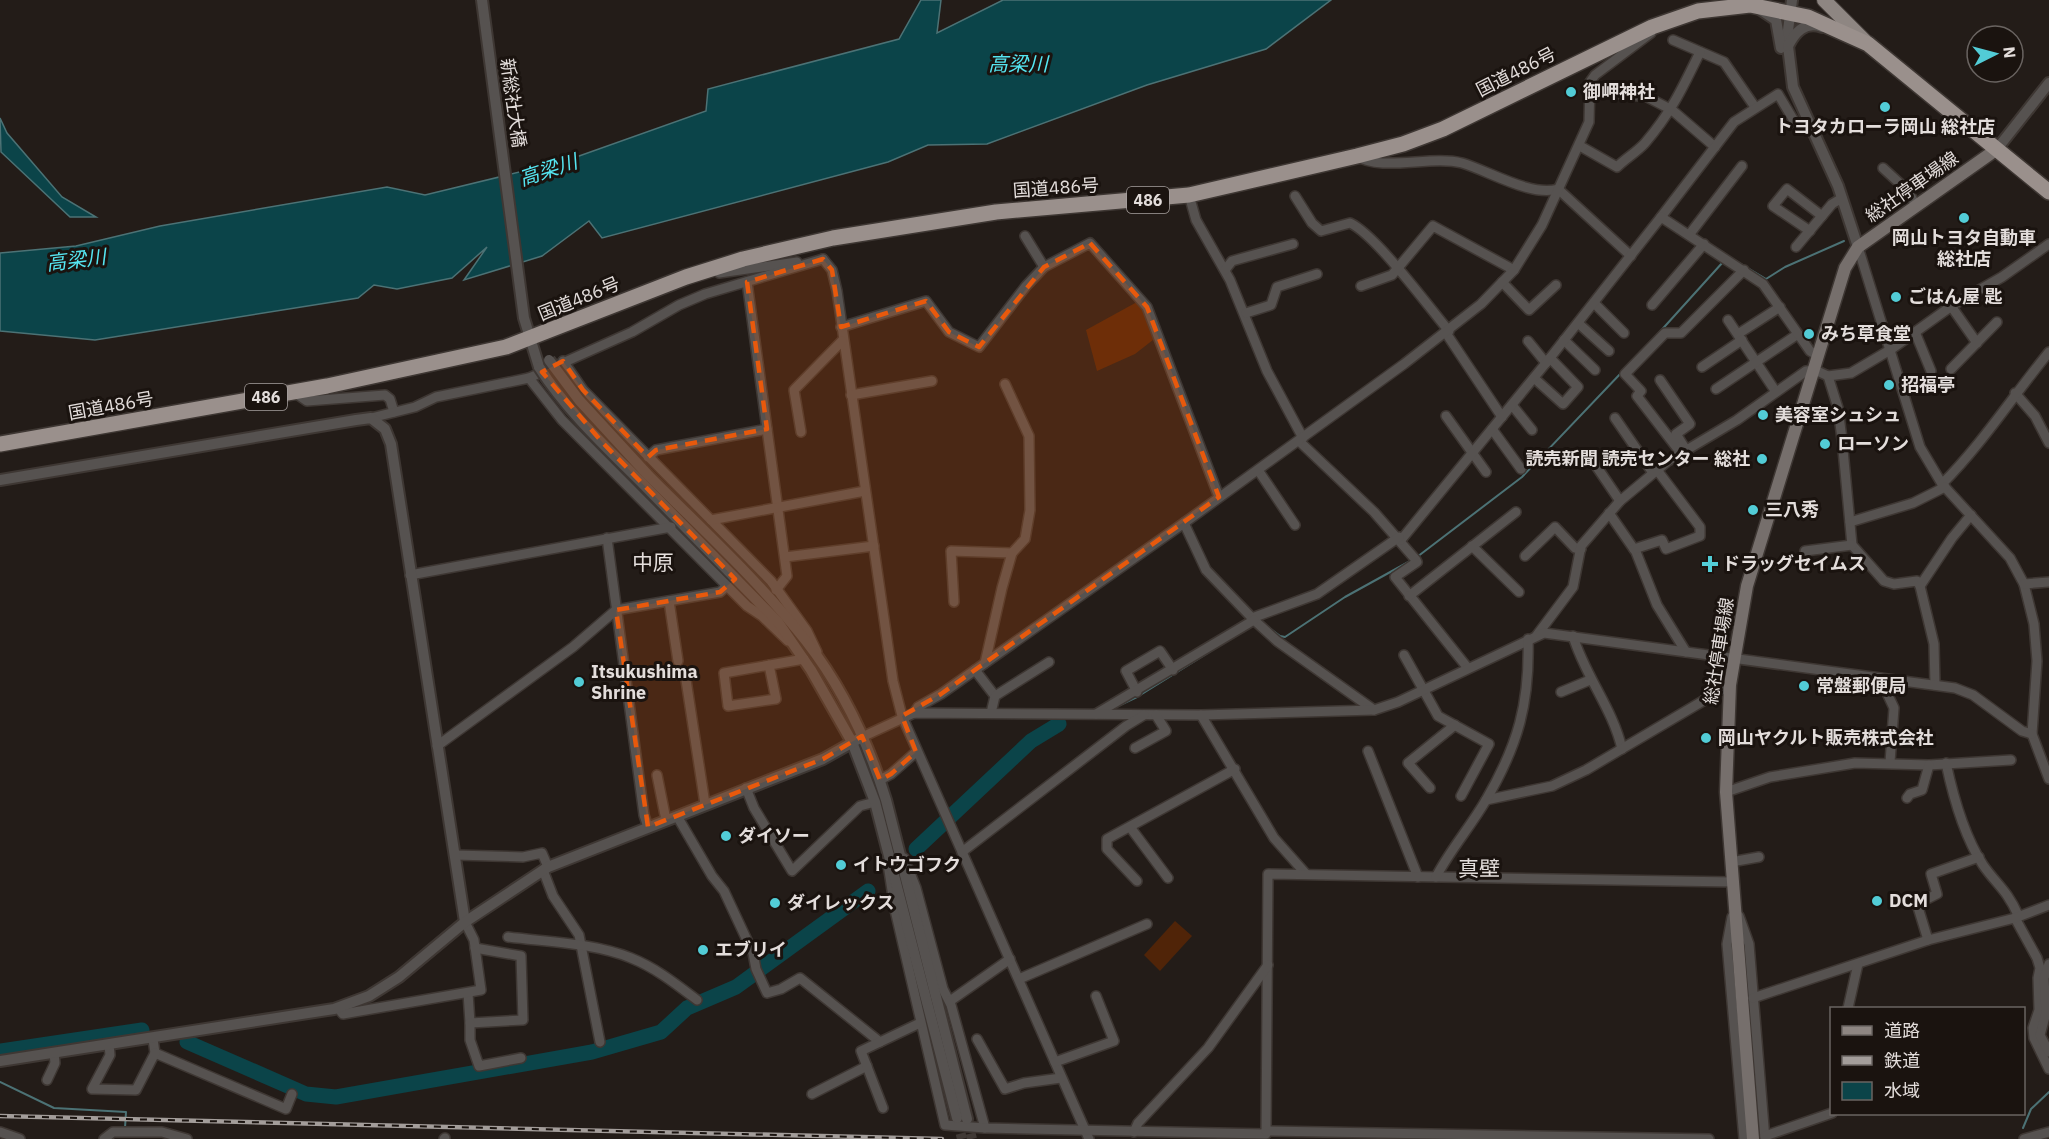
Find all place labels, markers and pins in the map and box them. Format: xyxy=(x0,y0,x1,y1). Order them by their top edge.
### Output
place label: 御岬神社 xyxy=(1582,80,1655,103)
marker: 御岬神社 xyxy=(1564,85,1578,99)
marker: トヨタカローラ岡山 総社店 xyxy=(1878,100,1892,114)
place label: トヨタカローラ岡山 総社店 xyxy=(1775,115,1995,138)
marker: 岡山トヨタ自動車 総社店 xyxy=(1957,211,1971,225)
place label: 岡山トヨタ自動車 総社店 xyxy=(1892,226,2036,270)
place label: ごはん屋 匙 xyxy=(1908,285,2002,308)
marker: ごはん屋 匙 xyxy=(1889,290,1903,304)
place label: みち草食堂 xyxy=(1821,322,1911,345)
marker: みち草食堂 xyxy=(1802,327,1816,341)
place label: 招福亭 xyxy=(1901,373,1955,396)
marker: 招福亭 xyxy=(1882,378,1896,392)
place label: 美容室シュシュ xyxy=(1775,403,1901,426)
marker: 美容室シュシュ xyxy=(1756,408,1770,422)
place label: ローソン xyxy=(1837,432,1909,455)
marker: ローソン xyxy=(1818,437,1832,451)
place label: 読売新聞 読売センター 総社 xyxy=(1526,447,1750,470)
marker: 読売新聞 読売センター 総社 xyxy=(1755,452,1769,466)
place label: 三八秀 xyxy=(1765,498,1819,521)
marker: 三八秀 xyxy=(1746,503,1760,517)
place label: ドラッグセイムス xyxy=(1722,552,1866,575)
marker: ドラッグセイムス xyxy=(1703,557,1717,571)
place label: Itsukushima Shrine xyxy=(591,660,698,704)
place label: 常盤郵便局 xyxy=(1816,674,1906,697)
marker: Itsukushima Shrine xyxy=(572,675,586,689)
marker: 常盤郵便局 xyxy=(1797,679,1811,693)
place label: 岡山ヤクルト販売株式会社 xyxy=(1718,726,1933,749)
marker: 岡山ヤクルト販売株式会社 xyxy=(1699,731,1713,745)
place label: ダイソー xyxy=(738,824,810,847)
marker: ダイソー xyxy=(719,829,733,843)
place label: イトウゴフク xyxy=(853,853,961,876)
marker: イトウゴフク xyxy=(834,858,848,872)
place label: DCM xyxy=(1889,889,1928,912)
place label: ダイレックス xyxy=(787,891,894,914)
marker: DCM xyxy=(1870,894,1884,908)
marker: ダイレックス xyxy=(768,896,782,910)
place label: エブリイ xyxy=(715,938,787,961)
marker: エブリイ xyxy=(696,943,710,957)

